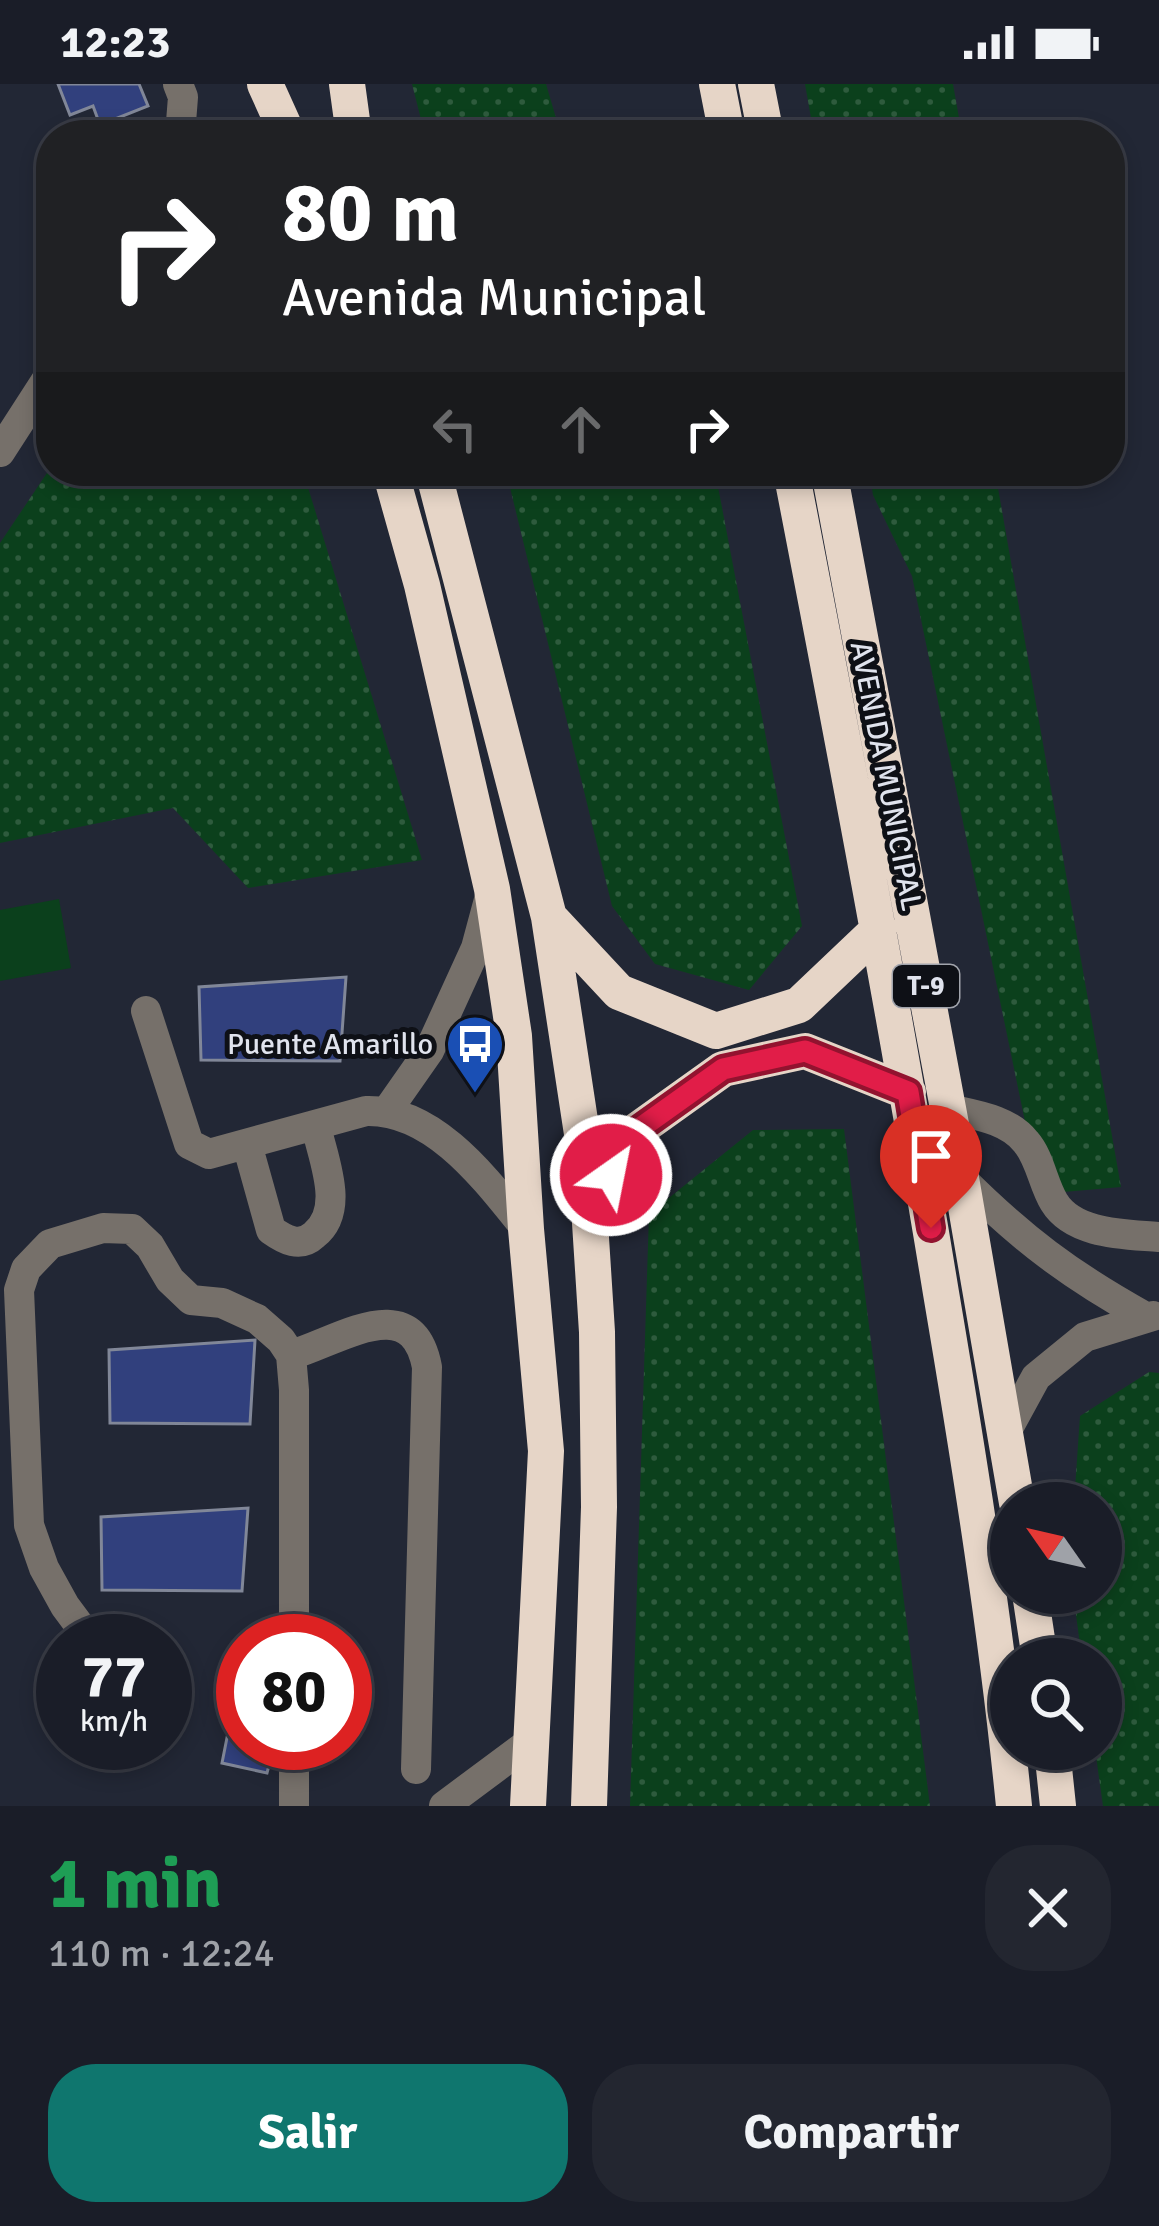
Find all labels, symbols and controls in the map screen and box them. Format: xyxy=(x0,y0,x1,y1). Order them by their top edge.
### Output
text: 12:23 xyxy=(60,15,170,70)
text: 80 m xyxy=(282,161,459,265)
icon: right xyxy=(84,168,240,324)
text: Avenida Municipal xyxy=(282,264,707,331)
icon: left xyxy=(422,396,488,462)
icon: ahead xyxy=(548,396,614,462)
icon: right xyxy=(674,396,740,462)
street label: AVENIDA MUNICIPAL xyxy=(842,638,930,914)
road number: T-9 xyxy=(893,965,959,1007)
bus stop icon: Puente Amarillo xyxy=(444,1013,506,1095)
place label: Puente Amarillo xyxy=(227,1026,433,1063)
pin xyxy=(880,1105,982,1228)
position arrow xyxy=(548,1112,674,1238)
icon: arrive xyxy=(898,1123,964,1189)
north arrow xyxy=(990,1482,1122,1614)
map controls xyxy=(990,1482,1122,1770)
speed limit sign: 80 xyxy=(216,1614,372,1770)
button: search xyxy=(990,1638,1122,1770)
text: 77 xyxy=(82,1640,146,1714)
text: km/h xyxy=(80,1703,148,1740)
text: 1 min xyxy=(48,1839,222,1928)
button: close xyxy=(985,1845,1111,1971)
text: 110 m · 12:24 xyxy=(48,1929,275,1977)
button: Salir xyxy=(48,2064,568,2202)
button: Compartir xyxy=(592,2064,1111,2202)

